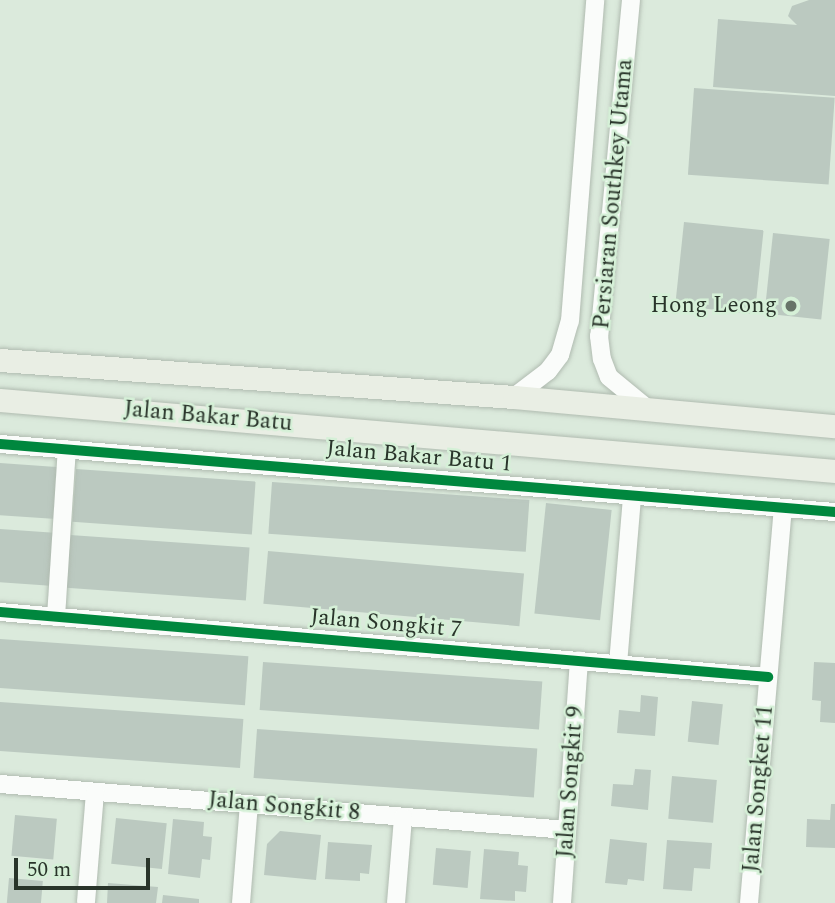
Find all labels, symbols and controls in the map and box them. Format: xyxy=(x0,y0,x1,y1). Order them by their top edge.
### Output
street label: Persiaran Southkey Utama xyxy=(588,58,640,330)
place label: Hong Leong xyxy=(650,292,777,320)
marker: Hong Leong xyxy=(783,298,799,314)
street label: Jalan Bakar Batu xyxy=(123,396,293,438)
street label: Jalan Bakar Batu 1 xyxy=(325,435,513,479)
street label: Jalan Songkit 7 xyxy=(309,604,463,644)
street label: Jalan Songket 11 xyxy=(738,704,780,874)
street label: Jalan Songkit 9 xyxy=(552,705,590,859)
street label: Jalan Songkit 8 xyxy=(207,787,361,827)
scale bar xyxy=(18,844,154,888)
text: 50 m xyxy=(27,854,71,886)

